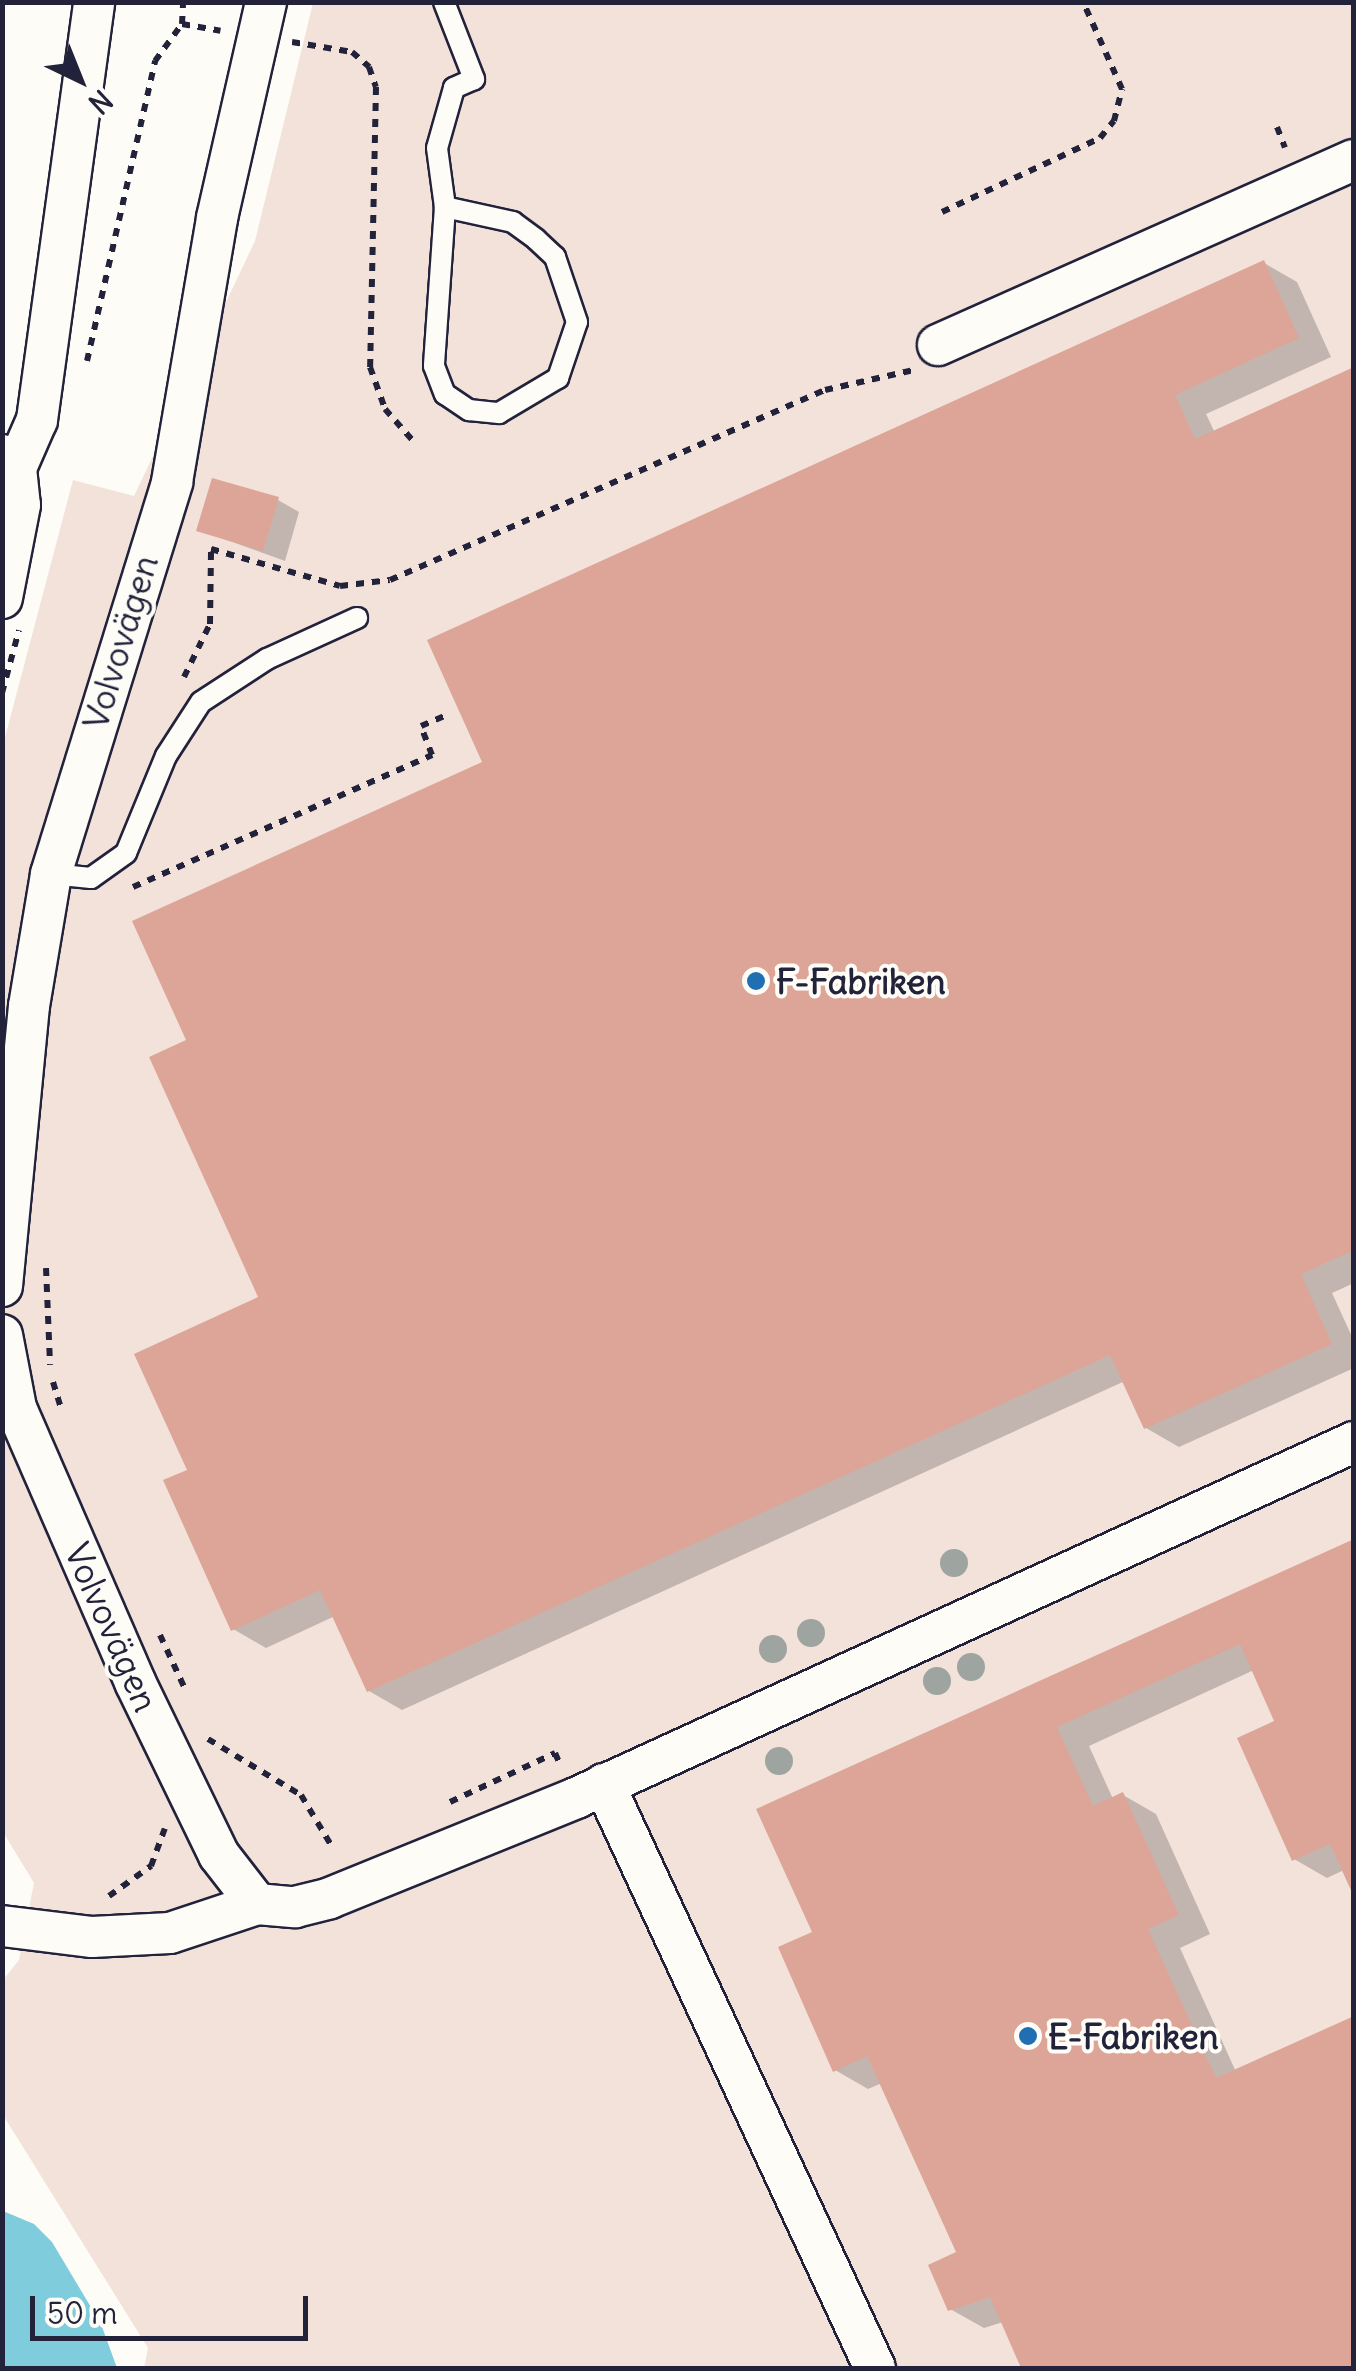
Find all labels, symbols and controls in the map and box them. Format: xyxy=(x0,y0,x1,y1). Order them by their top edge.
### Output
north arrow xyxy=(30,30,130,130)
text: N xyxy=(81,82,120,122)
street label: Volvovägen xyxy=(74,550,166,734)
place label: F-Fabriken xyxy=(776,960,946,1002)
marker: F-Fabriken xyxy=(745,970,767,992)
street label: Volvovägen xyxy=(56,1536,168,1718)
place label: E-Fabriken xyxy=(1048,2015,1219,2057)
marker: E-Fabriken xyxy=(1017,2025,1039,2047)
scale bar xyxy=(35,2276,312,2338)
text: 50 m xyxy=(47,2294,117,2332)

